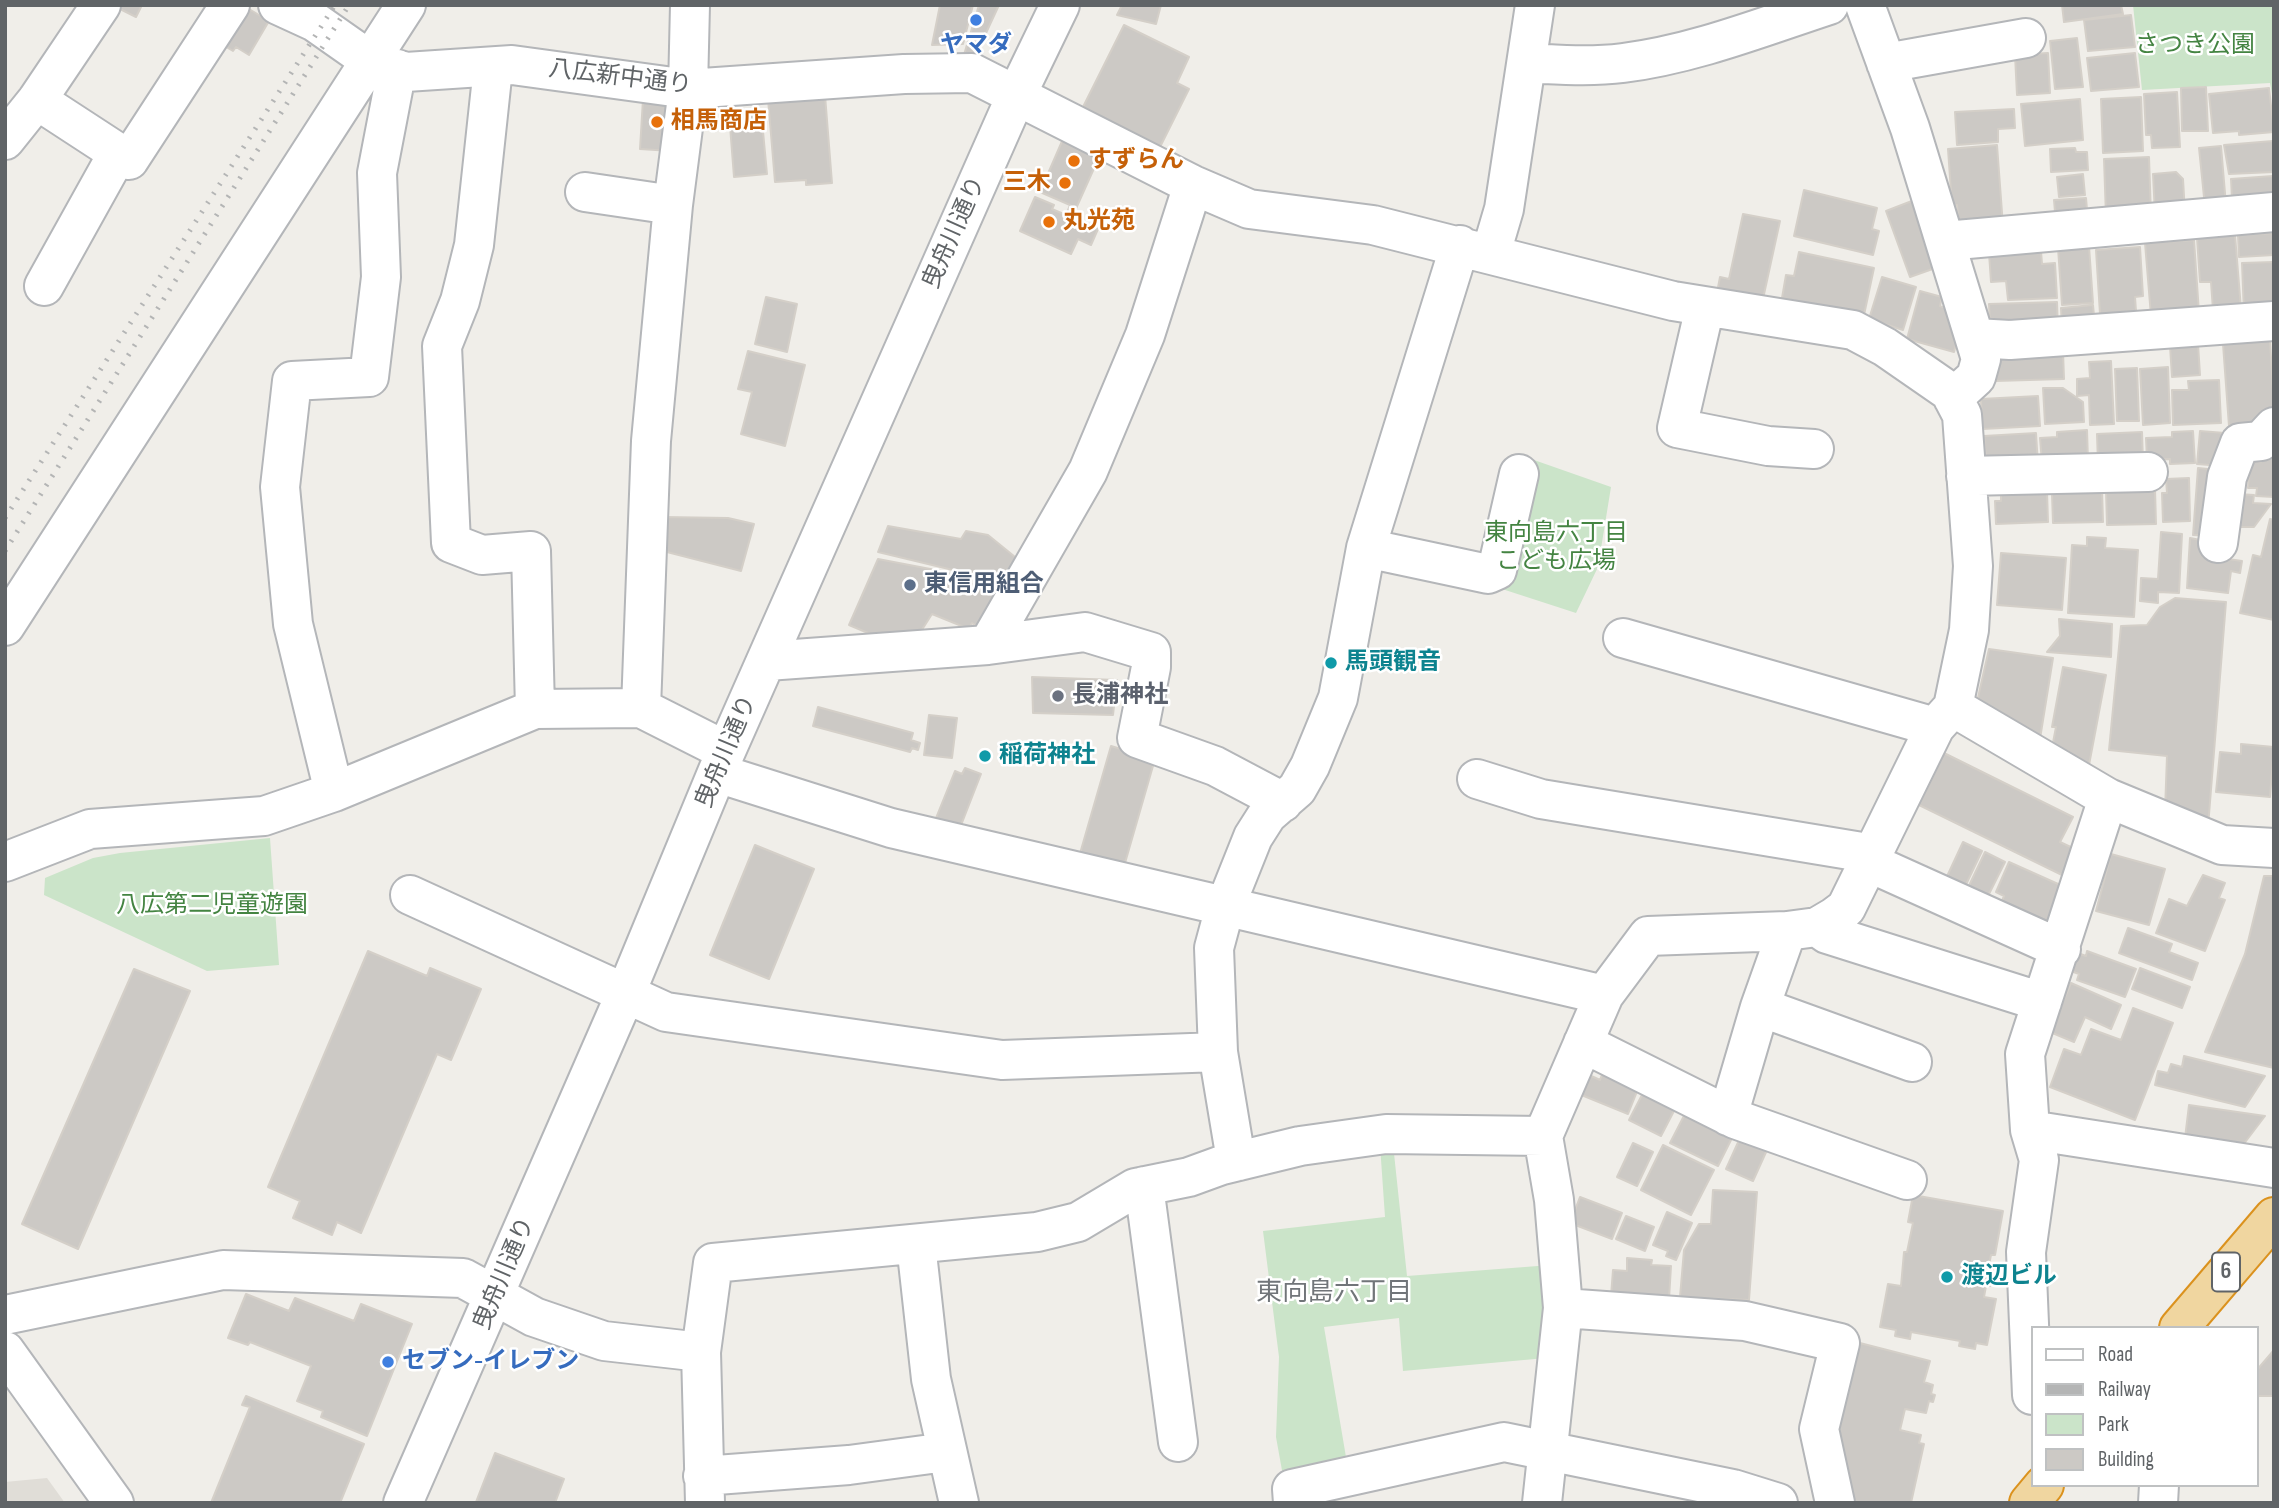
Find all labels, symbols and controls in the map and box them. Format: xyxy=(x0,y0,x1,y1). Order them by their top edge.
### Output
marker: ヤマダ xyxy=(968,12,984,28)
place label: ヤマダ xyxy=(940,32,1012,60)
park label: さつき公園 xyxy=(2135,32,2255,60)
street label: 八広新中通り xyxy=(547,55,693,101)
place label: 相馬商店 xyxy=(671,108,767,136)
marker: 相馬商店 xyxy=(649,114,665,130)
place label: すずらん xyxy=(1088,147,1184,175)
marker: すずらん xyxy=(1066,153,1082,169)
place label: 三木 xyxy=(1003,169,1051,197)
street label: 曳舟川通り xyxy=(917,172,993,294)
marker: 三木 xyxy=(1057,175,1073,191)
place label: 丸光苑 xyxy=(1063,208,1135,236)
marker: 丸光苑 xyxy=(1041,214,1057,230)
park label: 東向島六丁目 こども広場 xyxy=(1484,520,1628,576)
place label: 東信用組合 xyxy=(924,571,1044,599)
marker: 東信用組合 xyxy=(902,577,918,593)
place label: 馬頭観音 xyxy=(1345,649,1441,677)
marker: 馬頭観音 xyxy=(1323,655,1339,671)
place label: 長浦神社 xyxy=(1072,682,1168,710)
marker: 長浦神社 xyxy=(1050,688,1066,704)
street label: 曳舟川通り xyxy=(690,691,764,813)
place label: 稲荷神社 xyxy=(999,742,1095,770)
marker: 稲荷神社 xyxy=(977,748,993,764)
park label: 八広第二児童遊園 xyxy=(116,892,308,920)
street label: 曳舟川通り xyxy=(468,1213,542,1335)
road number: 6 xyxy=(2212,1252,2240,1292)
place label: 渡辺ビル xyxy=(1961,1263,2057,1291)
marker: 渡辺ビル xyxy=(1939,1269,1955,1285)
district label: 東向島六丁目 xyxy=(1256,1277,1412,1309)
legend xyxy=(2030,1326,2258,1487)
text: Road xyxy=(2098,1342,2133,1367)
place label: セブン-イレブン xyxy=(402,1348,579,1376)
marker: セブン-イレブン xyxy=(380,1354,396,1370)
text: Railway xyxy=(2098,1377,2151,1402)
text: Park xyxy=(2098,1412,2129,1437)
text: Building xyxy=(2098,1447,2154,1472)

